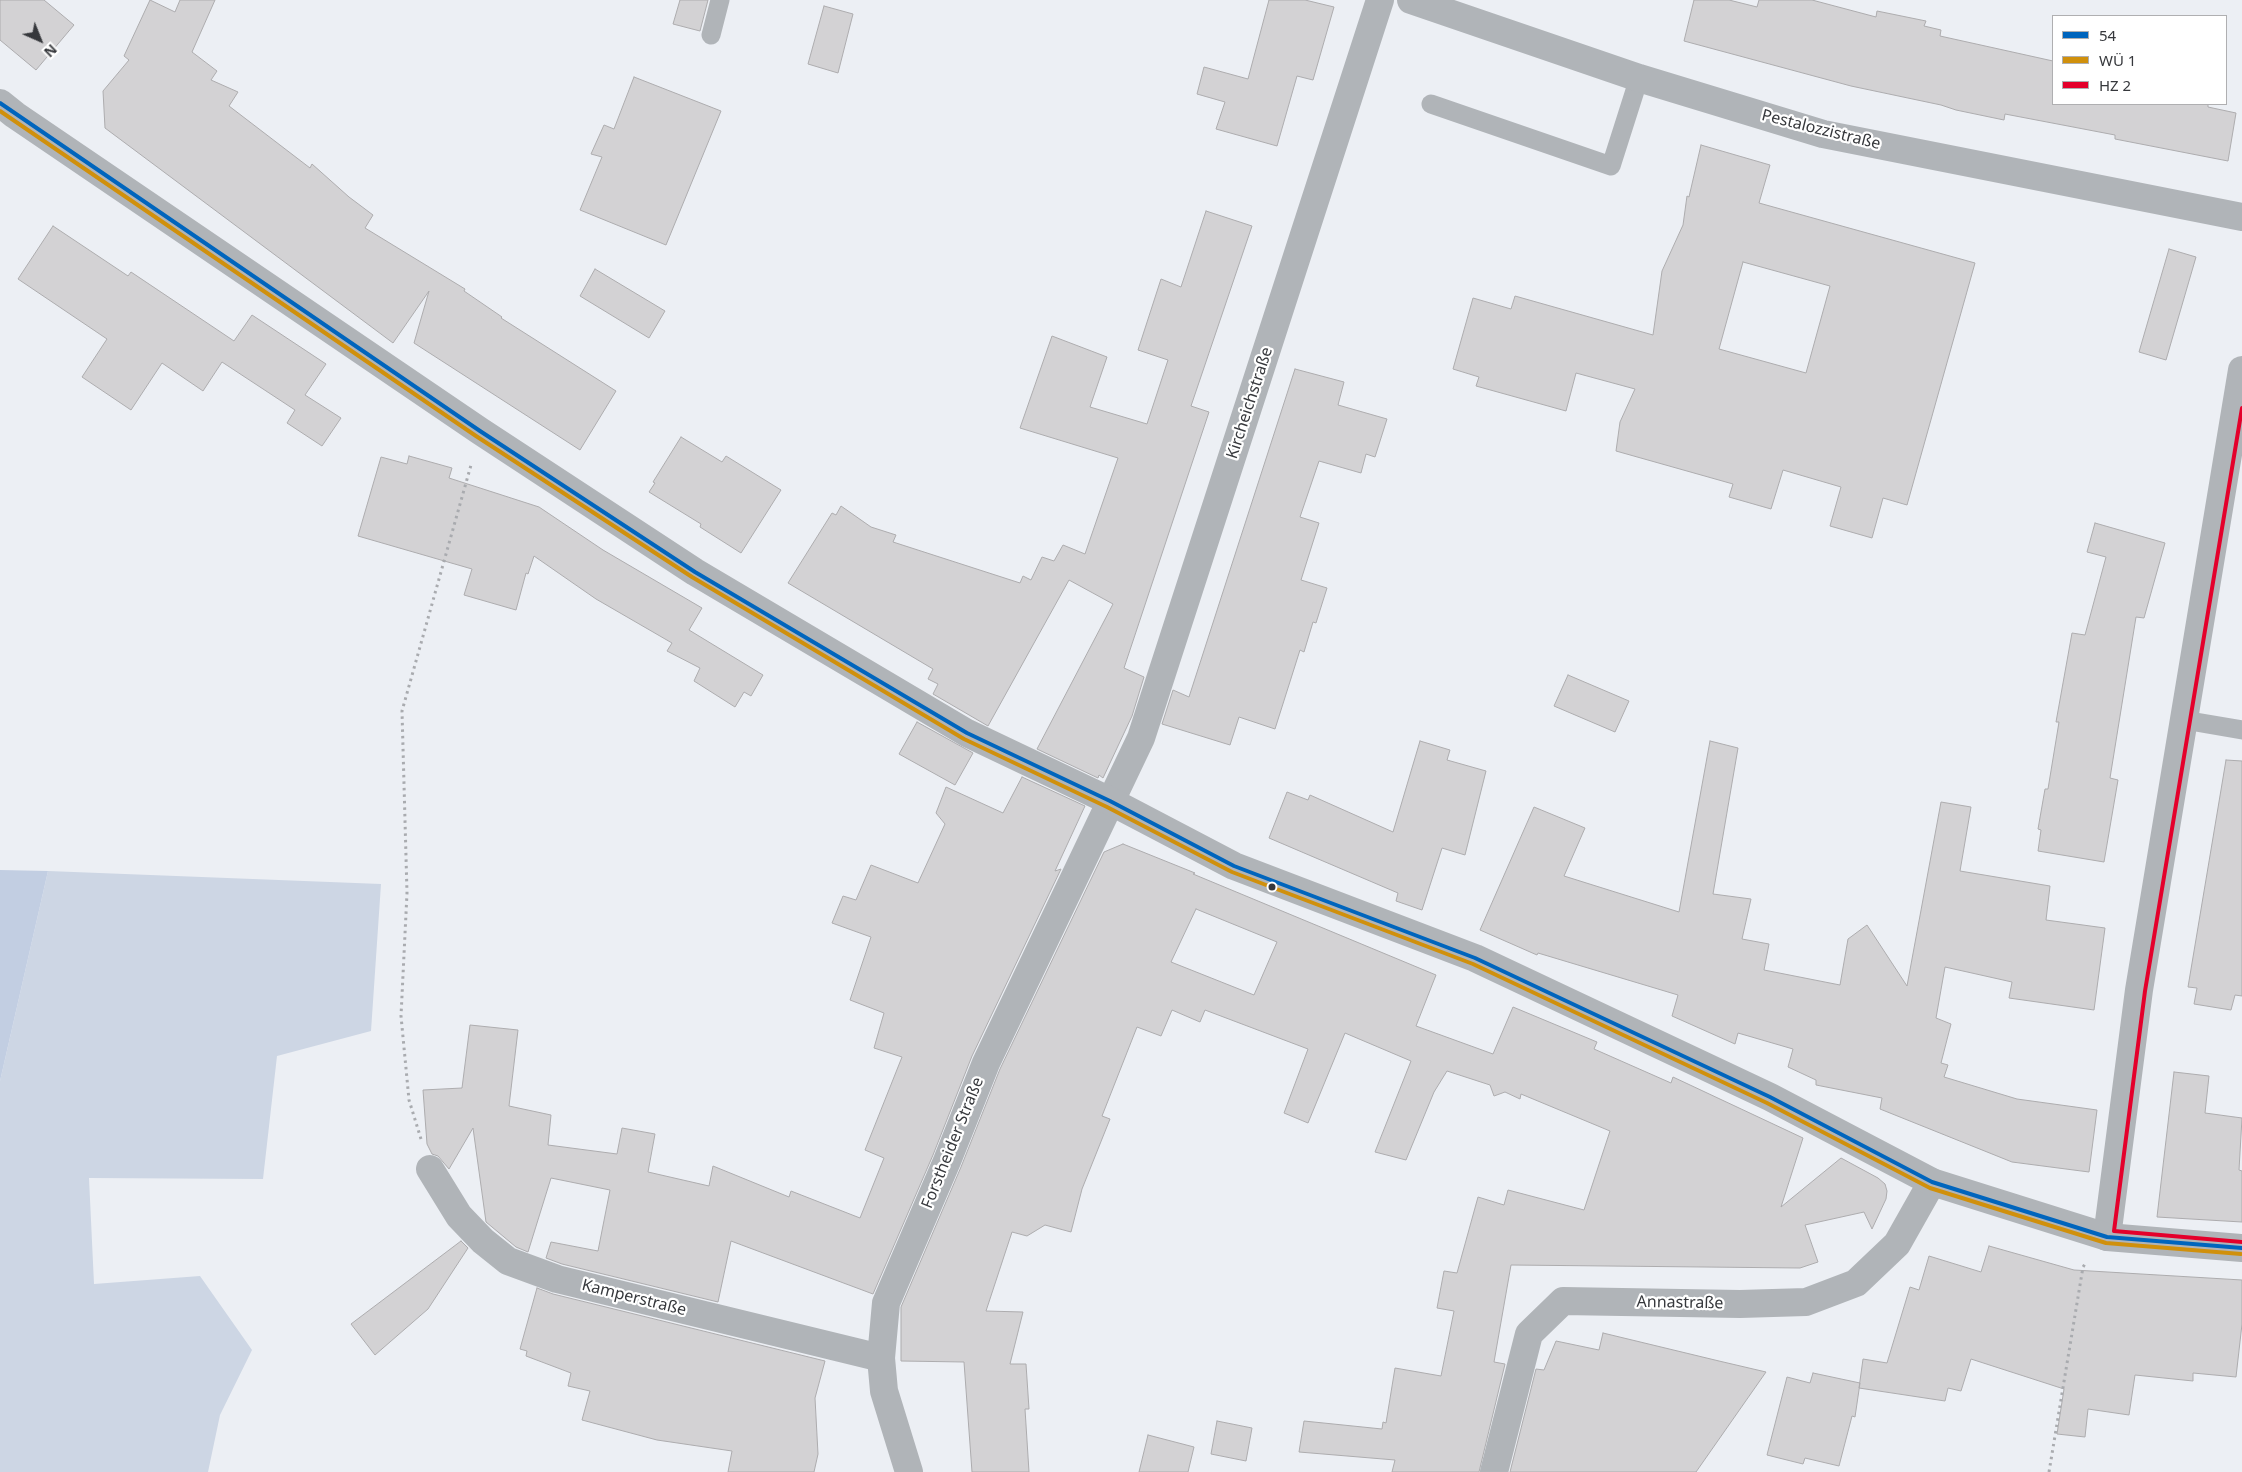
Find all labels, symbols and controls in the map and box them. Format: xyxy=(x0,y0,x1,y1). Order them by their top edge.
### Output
north arrow xyxy=(15,15,65,65)
legend xyxy=(2052,15,2227,105)
text: 54 xyxy=(2099,25,2116,45)
text: N xyxy=(40,40,61,62)
text: WÜ 1 xyxy=(2099,50,2136,70)
text: HZ 2 xyxy=(2099,75,2131,95)
street label: Pestalozzistraße xyxy=(1760,106,1882,154)
street label: Kircheichstraße xyxy=(1223,345,1277,461)
unlabelled marker xyxy=(1267,882,1277,892)
street label: Forstheider Straße xyxy=(918,1075,988,1211)
street label: Kamperstraße xyxy=(580,1276,688,1320)
street label: Annastraße xyxy=(1636,1293,1724,1313)

